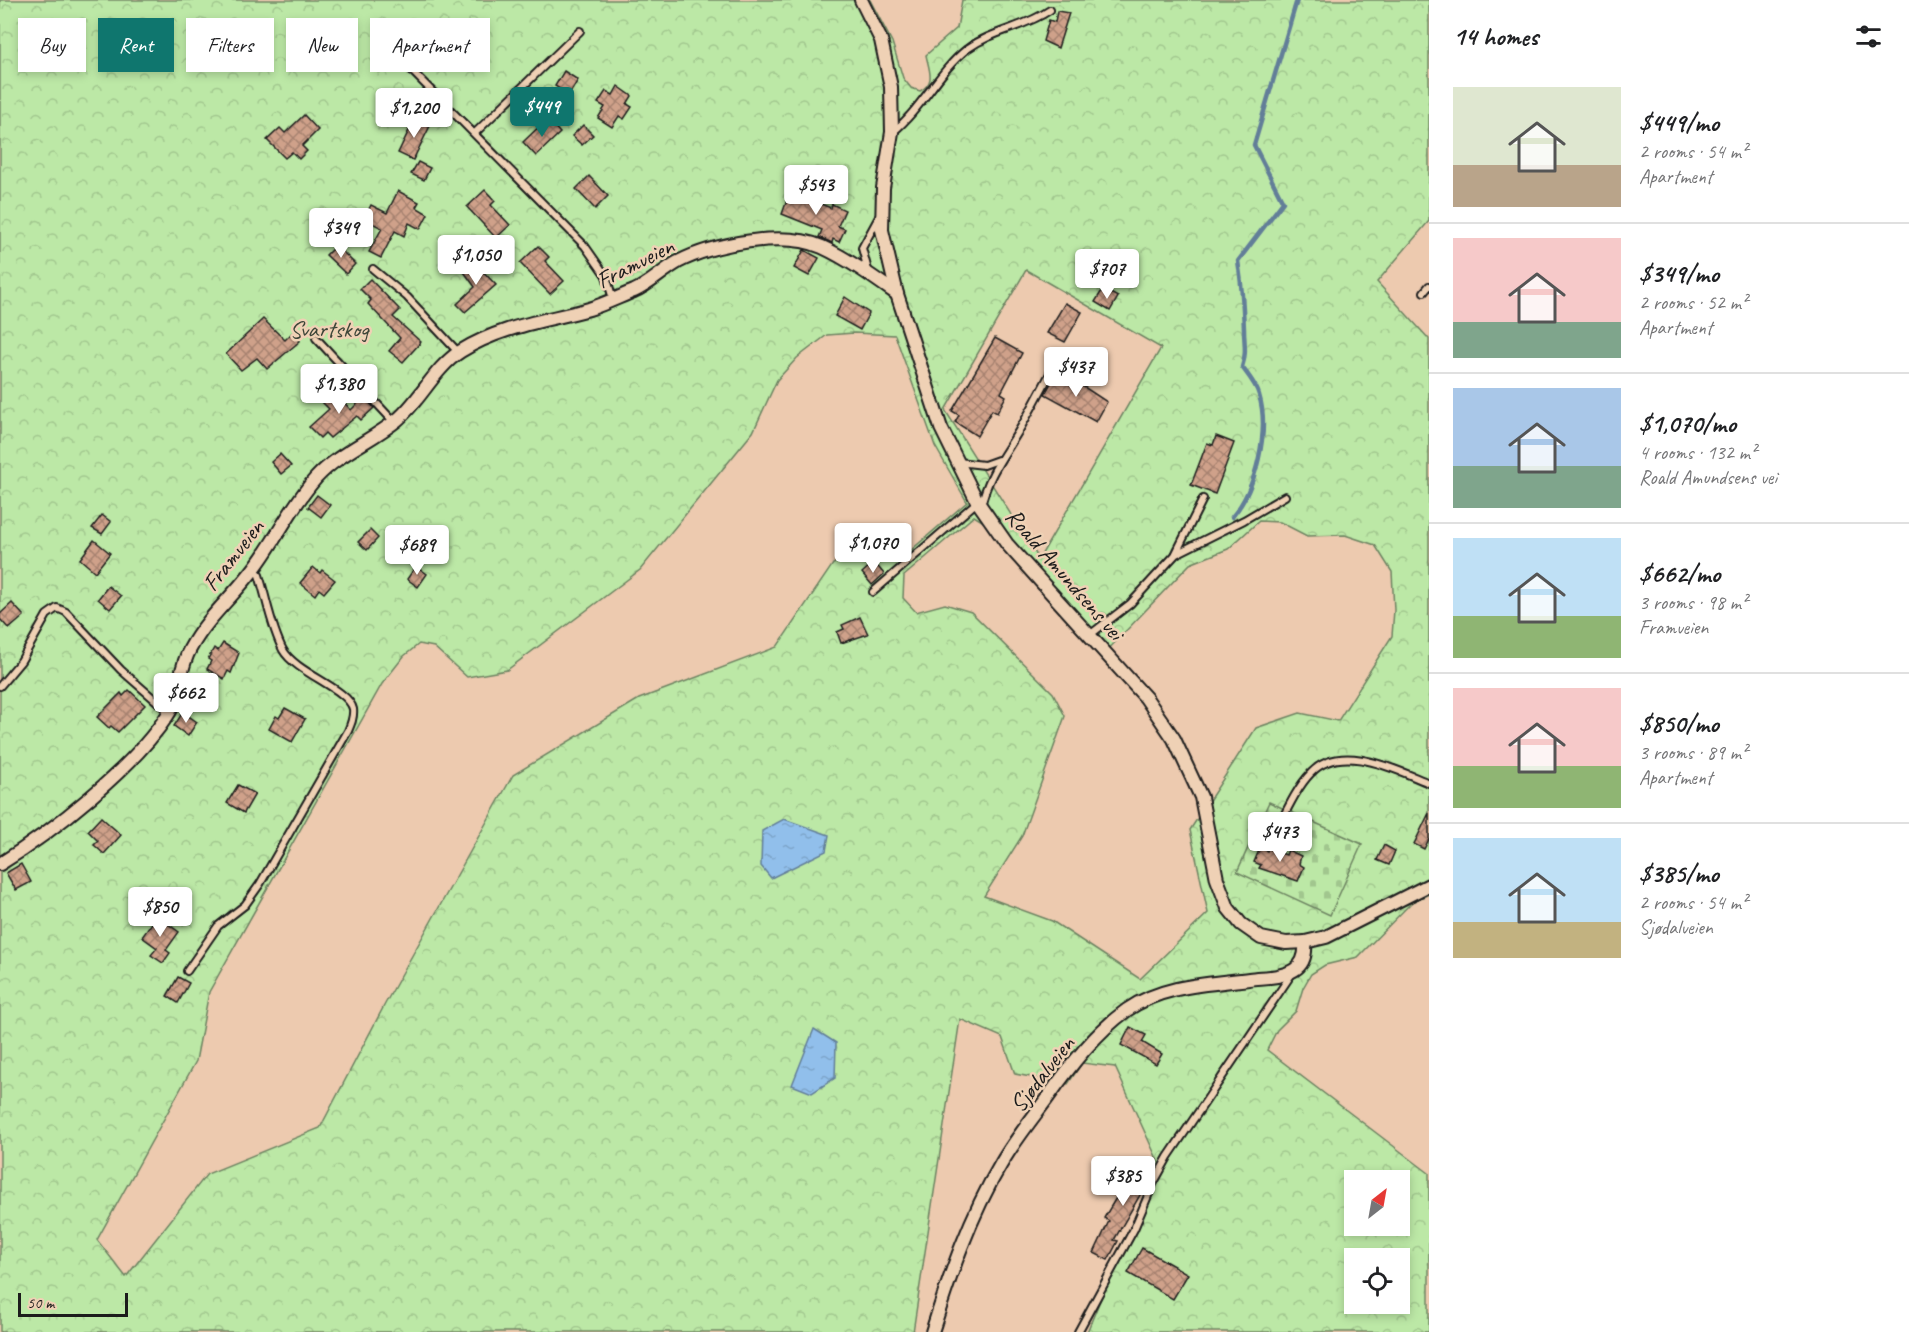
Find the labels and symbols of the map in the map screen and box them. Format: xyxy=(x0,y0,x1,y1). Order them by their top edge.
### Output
pin: $449 xyxy=(506,87,578,138)
pin: $1,200 xyxy=(365,88,463,139)
pin: $543 xyxy=(780,165,852,216)
pin: $349 xyxy=(305,208,377,259)
street label: Framveien xyxy=(591,230,680,295)
pin: $1,050 xyxy=(427,235,525,286)
pin: $707 xyxy=(1071,249,1143,300)
park label: Svartskog xyxy=(289,314,370,344)
pin: $437 xyxy=(1040,347,1112,398)
pin: $1,380 xyxy=(290,364,388,415)
street label: Roald Amundsens vei xyxy=(999,502,1133,649)
street label: Framveien xyxy=(196,512,271,597)
pin: $1,070 xyxy=(824,523,922,574)
pin: $689 xyxy=(381,525,453,576)
pin: $662 xyxy=(150,673,222,724)
pin: $473 xyxy=(1244,812,1316,863)
pin: $850 xyxy=(124,887,196,938)
street label: Sjødalveien xyxy=(1003,1029,1082,1118)
pin: $385 xyxy=(1087,1156,1159,1207)
north arrow xyxy=(1344,1170,1410,1236)
scale bar xyxy=(18,1290,128,1318)

